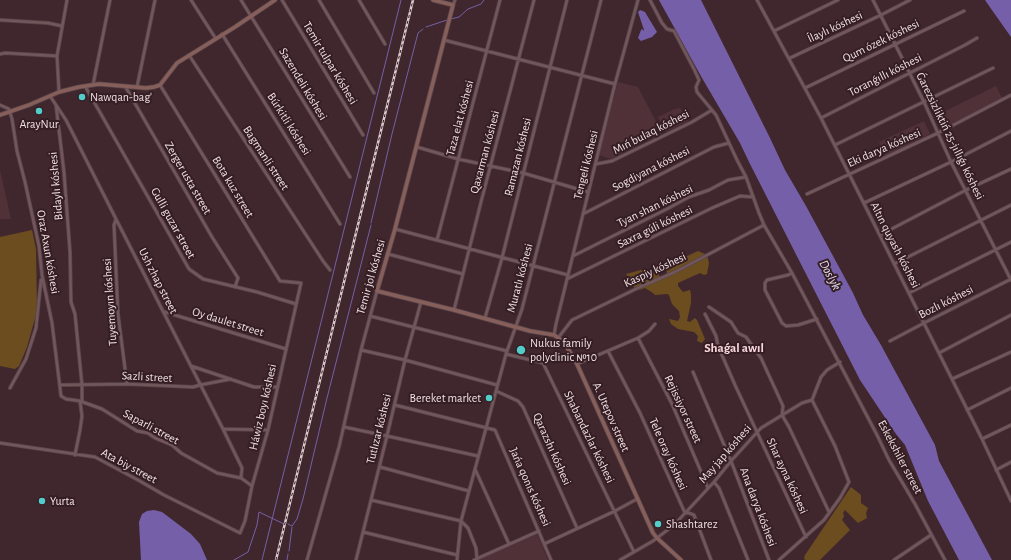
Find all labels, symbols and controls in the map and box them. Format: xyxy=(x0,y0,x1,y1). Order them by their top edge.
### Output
street label: Ílaylı kóshesi xyxy=(805,8,865,46)
street label: Qum ózek kóshesi xyxy=(840,16,922,66)
street label: Temir tulpar kóshesi xyxy=(300,19,360,107)
street label: Sazendeli kóshesi xyxy=(276,45,330,123)
street label: Toranǵıllı kóshesi xyxy=(846,50,924,100)
street label: Ǵarezsizliktiń 25-jıllıǵı kóshesi xyxy=(913,70,987,202)
street label: Taza elat kóshesi xyxy=(443,79,477,157)
place label: Nawqan-bag' xyxy=(90,90,152,104)
street label: Búrkitli kóshesi xyxy=(264,90,314,158)
marker: Nawqan-bag' xyxy=(77,92,87,102)
marker: ArayNur xyxy=(34,106,44,116)
street label: Mıń bulaq kóshesi xyxy=(610,106,692,158)
street label: Qaxarman kóshesi xyxy=(467,109,503,195)
street label: Ramazan kóshesi xyxy=(501,116,535,198)
place label: ArayNur xyxy=(19,117,59,131)
street label: Bagmanli street xyxy=(240,123,292,193)
street label: Eki darya kóshesi xyxy=(845,125,923,171)
street label: Tengeli kóshesi xyxy=(570,129,602,201)
street label: Zerger usta street xyxy=(161,139,215,217)
street label: Sogdiyana kóshesi xyxy=(610,143,692,195)
street label: Bidaylı kóshesi xyxy=(46,151,66,221)
street label: Bota kuz street xyxy=(209,154,257,220)
street label: Tyan shan kóshesi xyxy=(615,181,695,231)
street label: Gulli guzar street xyxy=(148,185,198,261)
street label: Altın quyash kóshesi xyxy=(867,200,923,290)
street label: Saxra gúli kóshesi xyxy=(615,203,695,251)
street label: Oraz Axun kóshesi xyxy=(34,209,62,295)
street label: Temir jol kóshesi xyxy=(353,238,389,316)
street label: Muratlı kóshesi xyxy=(504,242,536,314)
street label: Ush zhap street xyxy=(135,246,181,316)
street label: Kaspiy kóshesi xyxy=(621,249,689,291)
water label: Doslyk xyxy=(816,257,844,293)
street label: Tuyemoyın kóshesi xyxy=(100,258,120,346)
street label: Bozlı kóshesi xyxy=(916,282,976,322)
street label: Oy daulet street xyxy=(191,304,265,340)
place label: Nukus family polyclinic №10 xyxy=(530,336,597,364)
district label: Shaǵal awıl xyxy=(704,340,764,356)
marker: Nukus family polyclinic №10 xyxy=(515,344,527,356)
street label: Háwiz boyı kóshesi xyxy=(246,363,280,451)
street label: Sazli street xyxy=(121,368,173,386)
street label: Rejissiyor street xyxy=(661,373,705,445)
street label: A. Utepov street xyxy=(589,380,633,454)
street label: Shabandazlar kóshesi xyxy=(560,389,618,485)
place label: Bereket market xyxy=(410,391,481,405)
street label: Tutlızar kóshesi xyxy=(363,392,395,466)
marker: Bereket market xyxy=(484,393,494,403)
street label: Saparli street xyxy=(121,406,181,448)
street label: Qarazshı kóshesi xyxy=(530,411,574,487)
street label: Tele oray kóshesi xyxy=(646,416,690,492)
street label: Eskekshiler street xyxy=(875,418,925,496)
street label: May jap kóshesi xyxy=(695,422,755,486)
street label: Shar ayna kóshesi xyxy=(763,436,811,516)
street label: Ata biy street xyxy=(99,445,159,487)
street label: Jańa qonıs kóshesi xyxy=(506,445,554,529)
street label: Ana darya kóshesi xyxy=(736,466,780,548)
place label: Yurta xyxy=(50,494,75,508)
marker: Yurta xyxy=(37,496,47,506)
place label: Shashtarez xyxy=(666,517,718,531)
marker: Shashtarez xyxy=(653,519,663,529)

